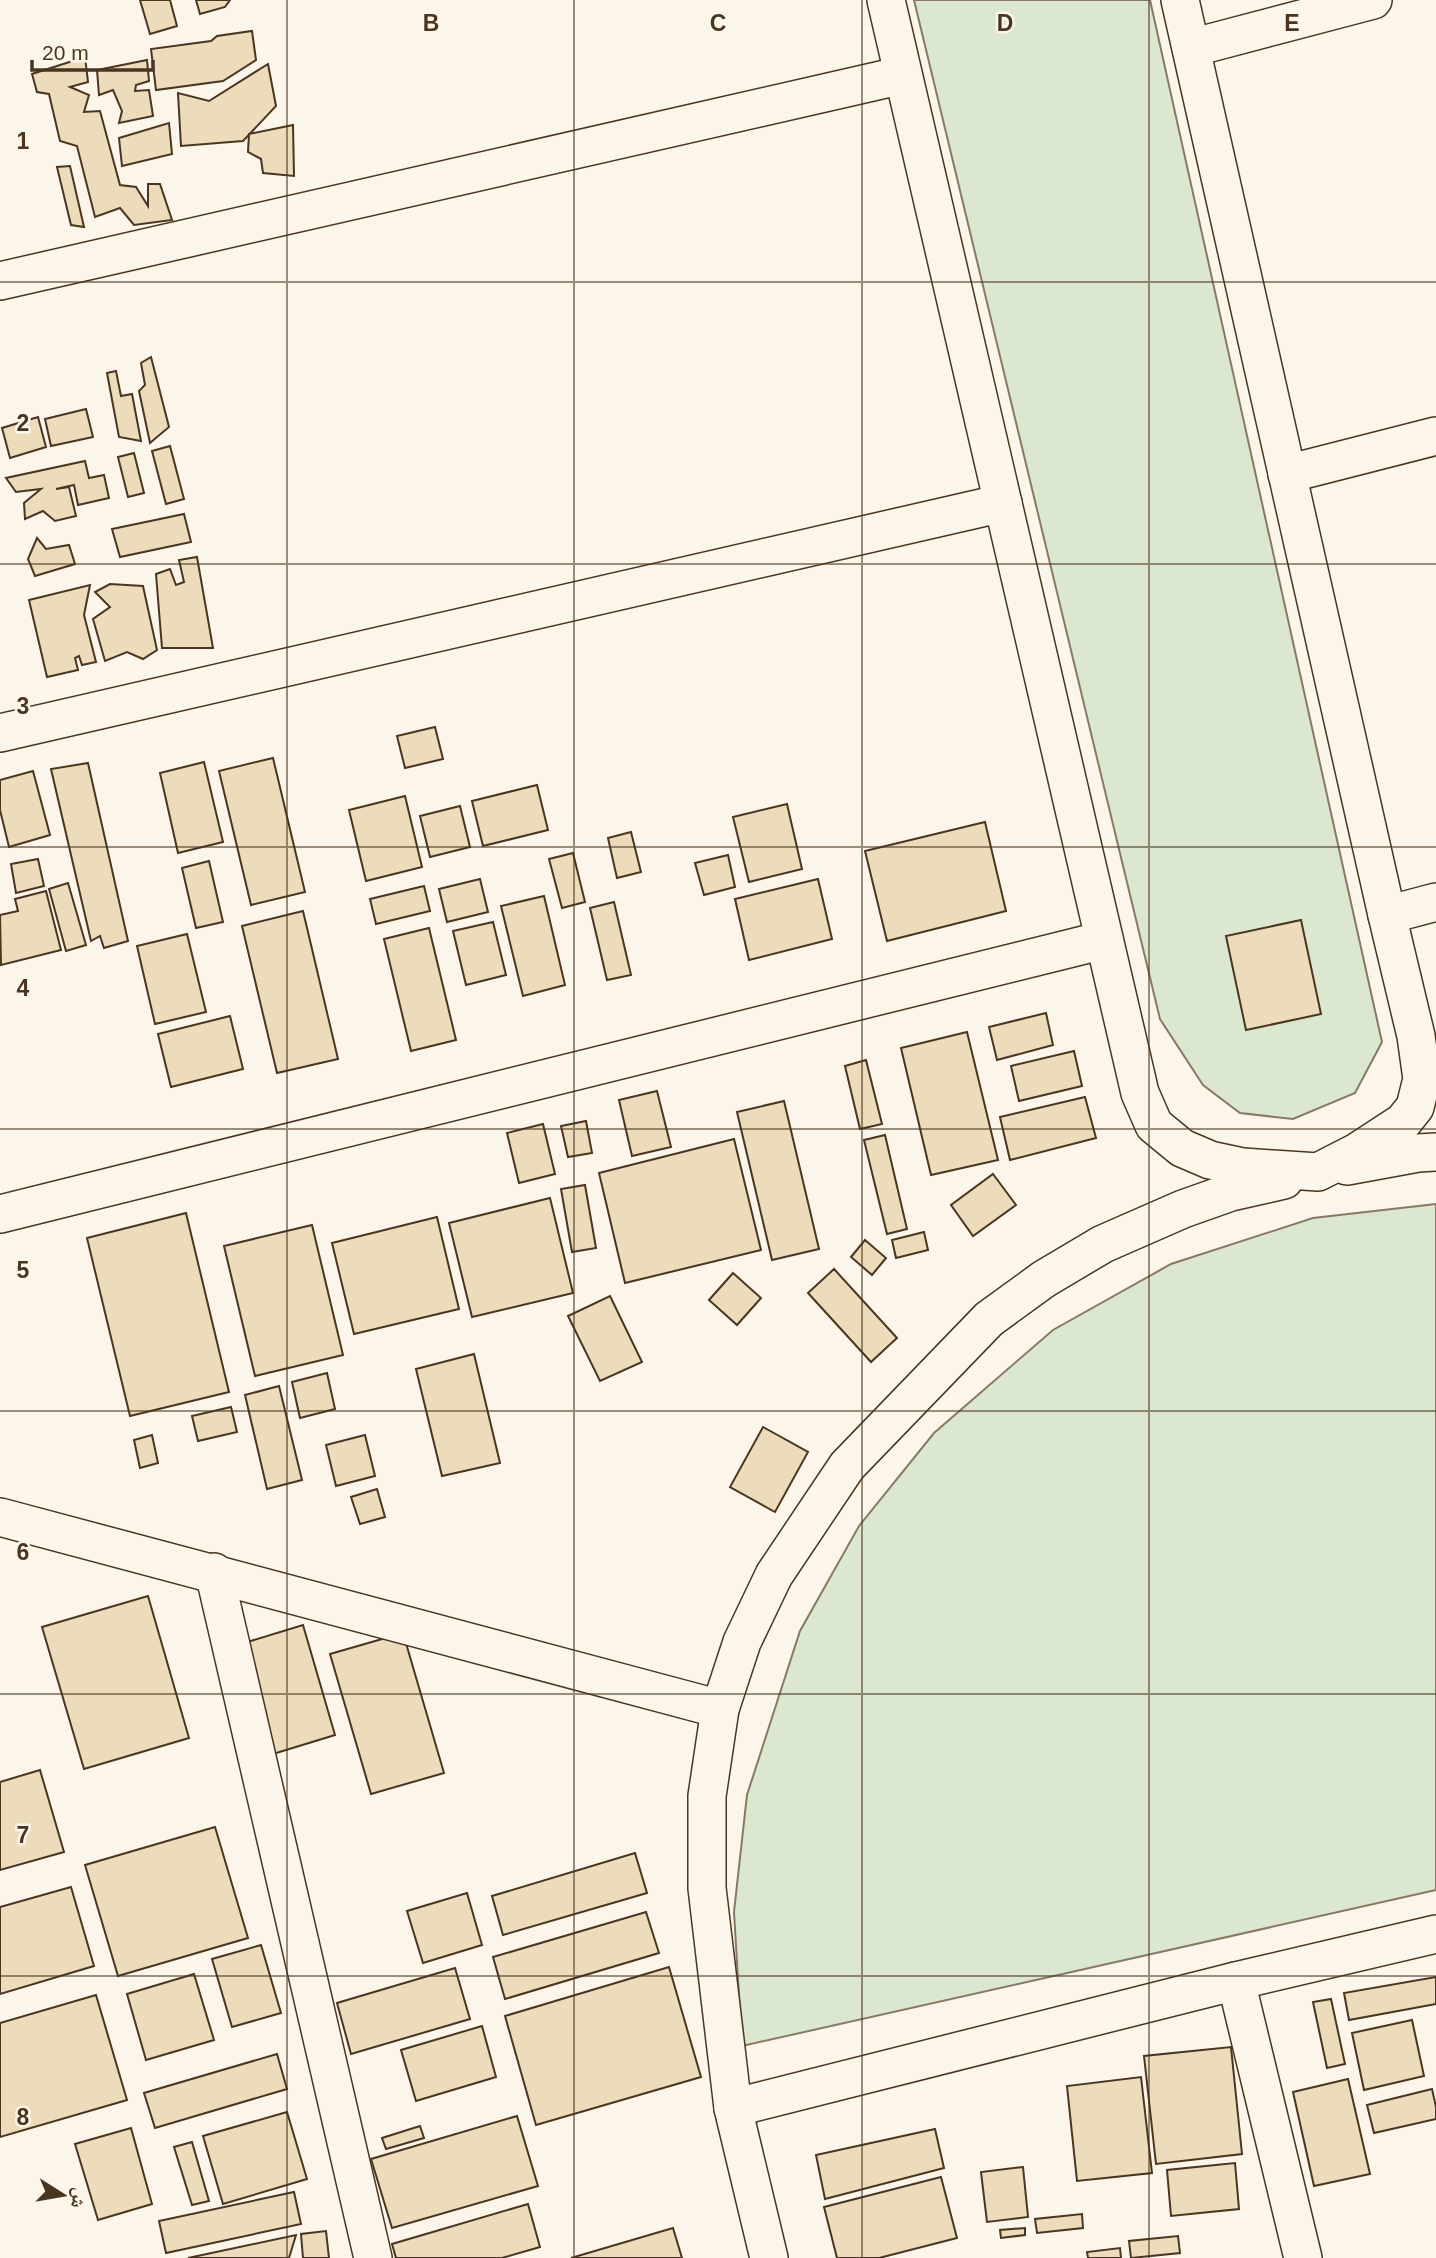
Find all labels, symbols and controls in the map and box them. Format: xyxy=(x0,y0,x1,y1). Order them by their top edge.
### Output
text: B xyxy=(423,10,439,36)
text: C xyxy=(710,10,726,36)
text: D xyxy=(997,10,1013,36)
text: E xyxy=(1284,10,1300,36)
scale bar xyxy=(32,28,152,72)
text: 20 m xyxy=(42,41,89,64)
text: 1 xyxy=(17,128,30,154)
text: 2 xyxy=(17,410,29,436)
text: 3 xyxy=(17,693,29,719)
text: 4 xyxy=(17,975,30,1001)
text: 5 xyxy=(17,1257,30,1283)
text: 6 xyxy=(17,1539,29,1565)
text: 7 xyxy=(17,1822,29,1848)
text: 8 xyxy=(17,2104,30,2130)
north arrow xyxy=(28,2160,98,2230)
text: ش xyxy=(66,2186,91,2210)

